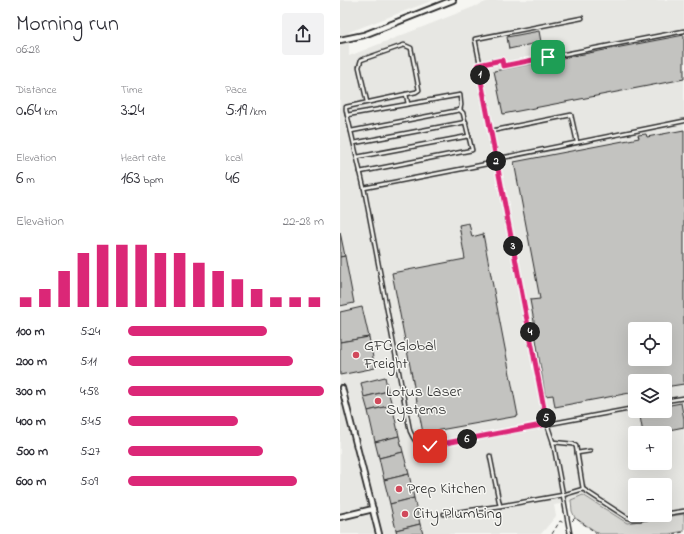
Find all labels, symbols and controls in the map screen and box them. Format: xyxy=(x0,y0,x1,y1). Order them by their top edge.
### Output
text: Morning run xyxy=(16,9,119,41)
button: share xyxy=(282,13,324,55)
text: 06:28 xyxy=(16,40,40,59)
pin xyxy=(531,40,565,74)
icon: arrive xyxy=(537,46,559,68)
pin: 1 xyxy=(470,65,490,85)
text: 1 xyxy=(478,67,482,83)
text: Distance xyxy=(16,82,57,98)
text: Time xyxy=(121,82,142,98)
text: Pace xyxy=(225,82,247,98)
text: 0.64 xyxy=(16,98,41,123)
text: 3:24 xyxy=(121,98,145,123)
text: 5:19 xyxy=(225,98,247,123)
text: km xyxy=(41,104,57,120)
text: /km xyxy=(247,104,267,120)
text: Elevation xyxy=(16,150,56,166)
text: Heart rate xyxy=(121,150,166,166)
text: kcal xyxy=(225,150,243,166)
pin: 2 xyxy=(486,151,506,171)
text: 2 xyxy=(493,153,499,169)
text: 6 xyxy=(16,166,23,191)
text: 163 xyxy=(121,166,141,191)
text: 46 xyxy=(225,166,240,191)
text: m xyxy=(23,172,35,188)
text: bpm xyxy=(141,172,164,188)
text: Elevation xyxy=(16,212,64,231)
text: 22–28 m xyxy=(283,212,324,231)
pin: 3 xyxy=(503,236,523,256)
text: 3 xyxy=(511,238,515,254)
text: 100 m xyxy=(16,322,45,341)
text: 5:24 xyxy=(80,322,100,341)
pin: 4 xyxy=(520,322,540,342)
map controls xyxy=(628,322,672,522)
button: locate xyxy=(628,322,672,366)
text: 4 xyxy=(528,324,532,340)
place label: GFC Global Freight xyxy=(363,334,437,376)
marker: GFC Global Freight xyxy=(351,350,361,360)
text: 200 m xyxy=(16,352,47,371)
text: 5:11 xyxy=(80,352,97,371)
button: layers xyxy=(628,374,672,418)
place label: Lotus Laser Systems xyxy=(386,380,462,422)
text: 300 m xyxy=(16,382,46,401)
text: 4:58 xyxy=(80,382,99,401)
marker: Lotus Laser Systems xyxy=(373,396,383,406)
pin: 5 xyxy=(536,408,556,428)
text: 5 xyxy=(543,410,549,426)
text: 400 m xyxy=(16,412,46,431)
text: 5:45 xyxy=(80,412,101,431)
button: + xyxy=(628,426,672,470)
pin xyxy=(413,429,447,463)
pin: 6 xyxy=(457,429,477,449)
text: 6 xyxy=(465,431,469,447)
icon: check xyxy=(419,435,441,457)
text: 500 m xyxy=(16,442,48,461)
text: 5:27 xyxy=(80,442,100,461)
text: 600 m xyxy=(16,472,46,491)
text: 5:09 xyxy=(80,472,98,491)
place label: Prep Kitchen xyxy=(407,477,486,501)
button: − xyxy=(628,478,672,522)
marker: Prep Kitchen xyxy=(394,484,404,494)
place label: City Plumbing xyxy=(413,502,502,526)
marker: City Plumbing xyxy=(400,509,410,519)

